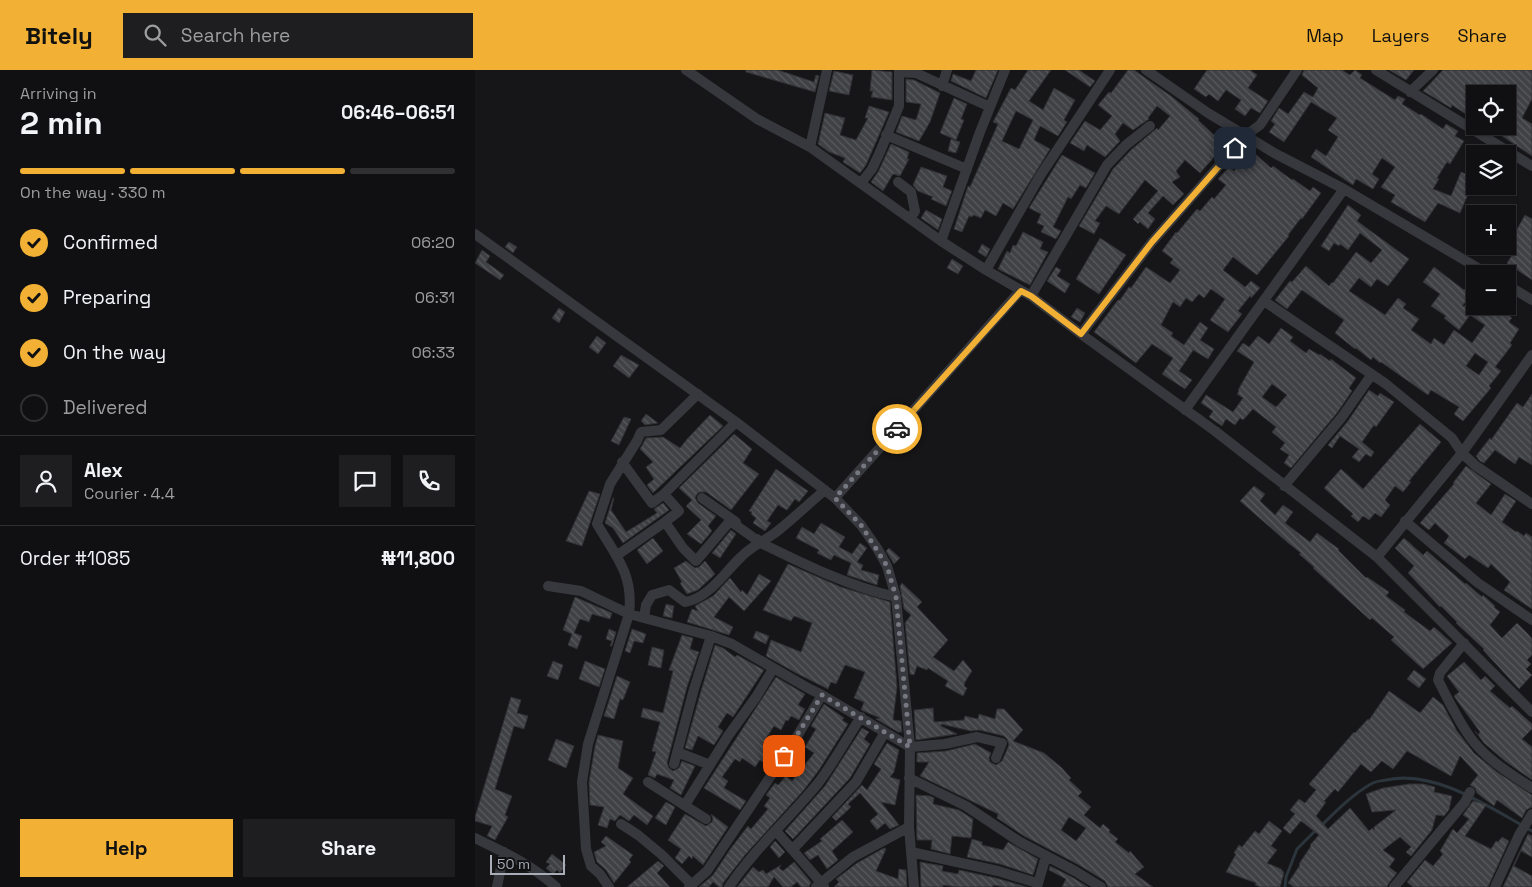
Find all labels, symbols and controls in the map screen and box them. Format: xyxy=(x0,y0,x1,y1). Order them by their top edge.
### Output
search box xyxy=(123,13,473,58)
text: Bitely xyxy=(25,20,93,51)
icon: search xyxy=(141,21,169,49)
text: Search here xyxy=(181,23,290,48)
text: Map xyxy=(1306,24,1344,47)
text: Layers xyxy=(1372,24,1429,47)
text: Share xyxy=(1457,24,1507,47)
text: Arriving in xyxy=(20,83,97,104)
map controls xyxy=(1466,85,1516,315)
button: locate xyxy=(1466,85,1516,135)
text: 06:46–06:51 xyxy=(341,100,455,125)
text: 2 min xyxy=(20,103,103,143)
pin xyxy=(1214,127,1256,169)
icon: home xyxy=(1221,134,1249,162)
button: layers xyxy=(1466,145,1516,195)
text: On the way · 330 m xyxy=(20,182,166,203)
button: + xyxy=(1466,205,1516,255)
icon: check xyxy=(20,229,48,257)
text: Confirmed xyxy=(63,230,158,255)
text: 06:20 xyxy=(411,232,455,253)
button: − xyxy=(1466,265,1516,315)
icon: check xyxy=(20,284,48,312)
text: Preparing xyxy=(63,285,151,310)
text: 06:31 xyxy=(415,287,455,308)
icon: check xyxy=(20,339,48,367)
text: On the way xyxy=(63,340,166,365)
text: 06:33 xyxy=(412,342,455,363)
text: Delivered xyxy=(63,395,148,420)
courier xyxy=(872,404,922,454)
icon: car xyxy=(883,415,911,443)
button: person xyxy=(20,455,72,507)
button: chat xyxy=(339,455,391,507)
button: phone xyxy=(403,455,455,507)
text: Alex xyxy=(84,458,123,483)
text: Courier · 4.4 xyxy=(84,483,175,504)
text: Order #1085 xyxy=(20,546,130,571)
text: ₦11,800 xyxy=(381,546,455,571)
pin xyxy=(763,735,805,777)
icon: bag xyxy=(770,742,798,770)
button: Help xyxy=(20,819,233,877)
button: Share xyxy=(243,819,455,877)
scale bar xyxy=(490,852,565,875)
text: 50 m xyxy=(497,855,530,873)

